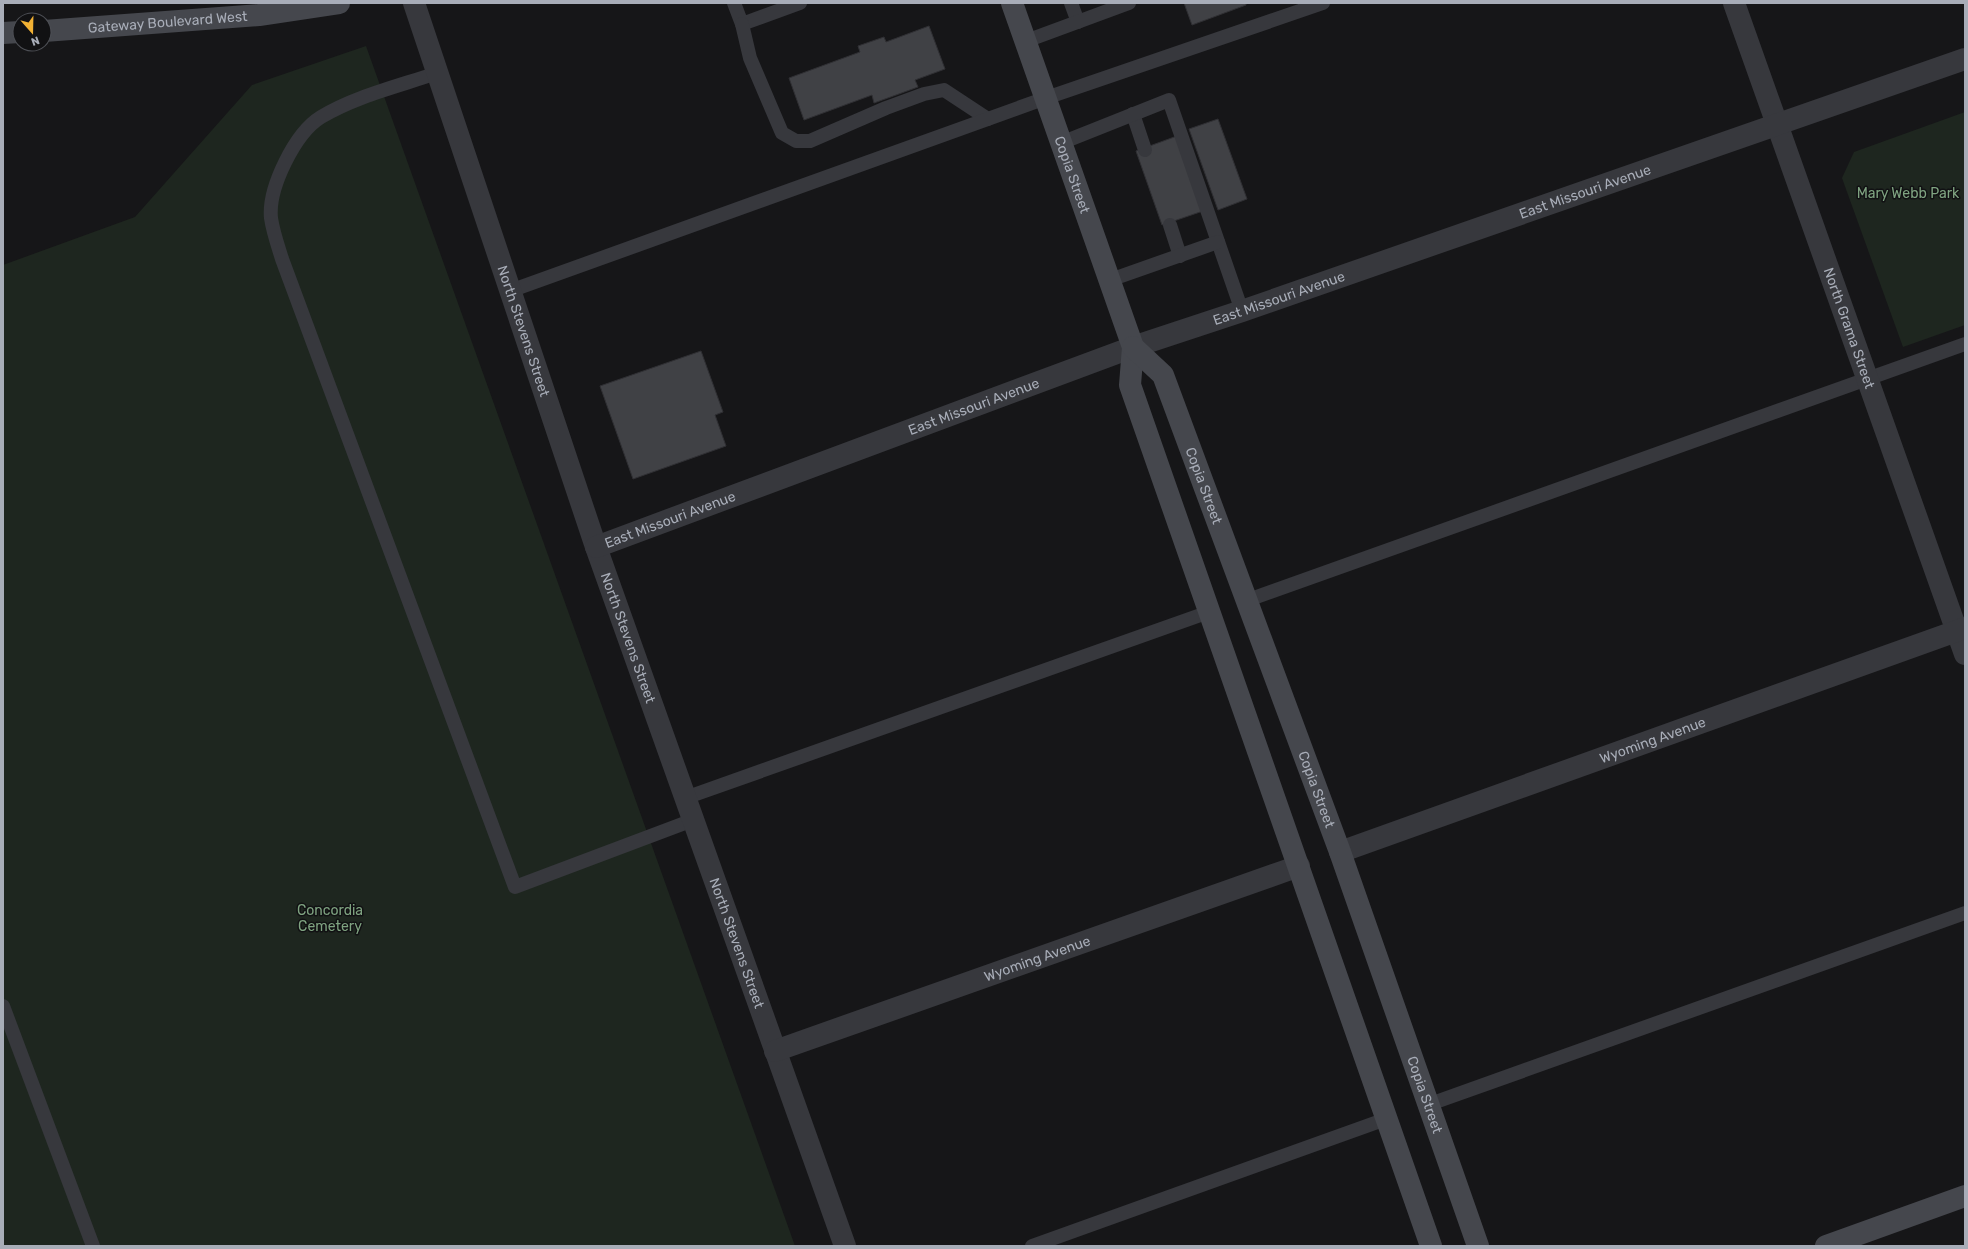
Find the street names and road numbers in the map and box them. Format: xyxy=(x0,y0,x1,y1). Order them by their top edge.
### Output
street label: Gateway Boulevard West xyxy=(87,7,249,36)
street label: Copia Street xyxy=(1051,134,1094,216)
street label: East Missouri Avenue xyxy=(1517,161,1653,222)
street label: North Stevens Street xyxy=(494,263,554,399)
street label: North Grama Street xyxy=(1820,265,1879,391)
street label: East Missouri Avenue xyxy=(1211,267,1347,328)
street label: East Missouri Avenue xyxy=(906,374,1042,438)
street label: Copia Street xyxy=(1182,445,1226,527)
street label: East Missouri Avenue xyxy=(602,487,738,552)
street label: North Stevens Street xyxy=(597,570,660,706)
street label: Wyoming Avenue xyxy=(1597,713,1708,767)
street label: Copia Street xyxy=(1295,749,1339,831)
street label: North Stevens Street xyxy=(706,875,768,1011)
street label: Wyoming Avenue xyxy=(982,932,1093,985)
street label: Copia Street xyxy=(1404,1054,1447,1136)

